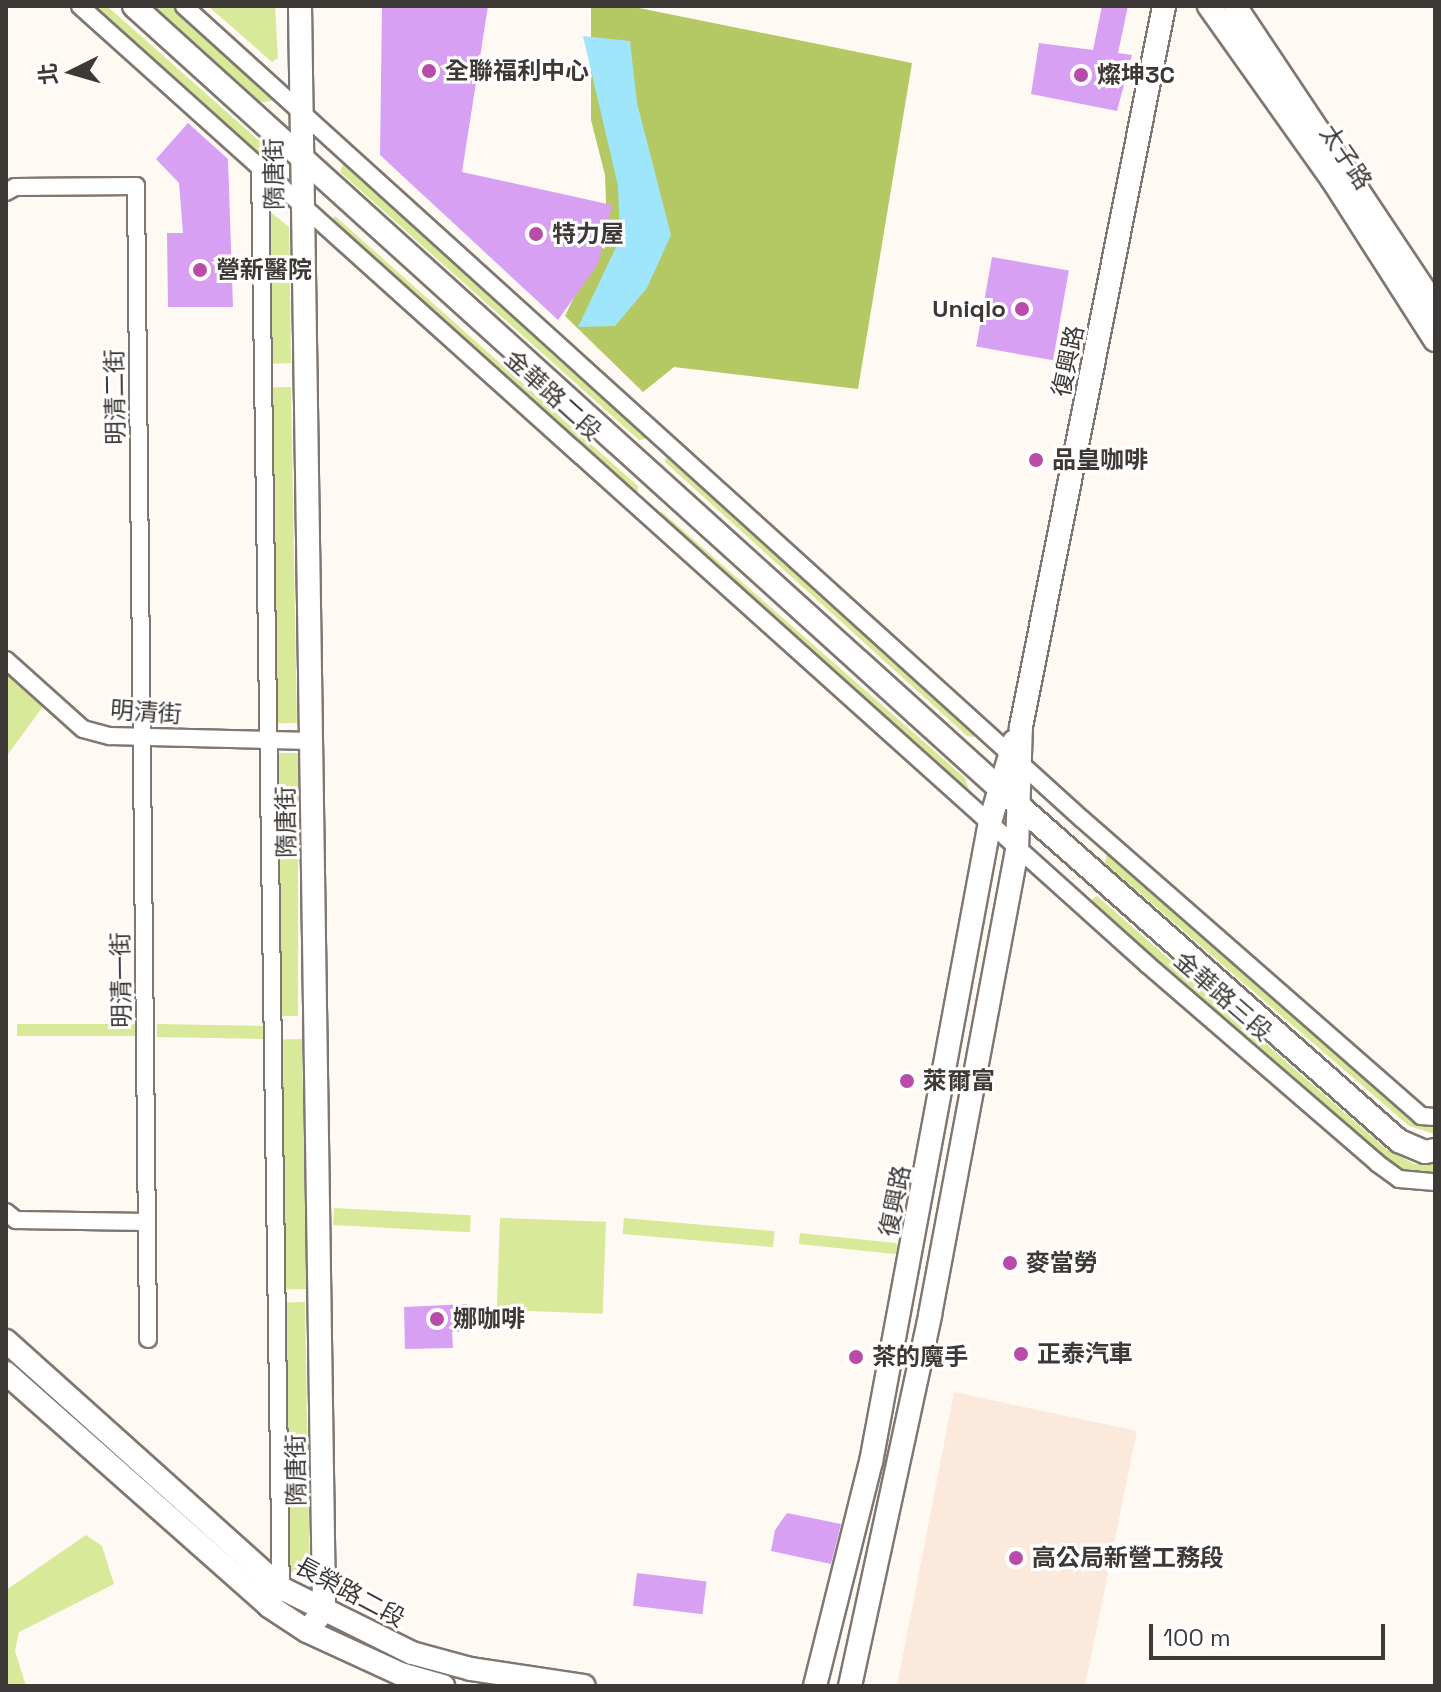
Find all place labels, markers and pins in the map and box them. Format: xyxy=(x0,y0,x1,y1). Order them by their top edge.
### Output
place label: 全聯福利中心 xyxy=(445,57,589,85)
place label: 燦坤3C xyxy=(1097,61,1175,89)
marker: 全聯福利中心 xyxy=(420,62,438,80)
marker: 燦坤3C xyxy=(1072,66,1090,84)
place label: 特力屋 xyxy=(552,220,624,248)
marker: 特力屋 xyxy=(527,225,545,243)
place label: 營新醫院 xyxy=(216,256,312,284)
marker: 營新醫院 xyxy=(191,261,209,279)
place label: Uniqlo xyxy=(932,295,1006,323)
marker: Uniqlo xyxy=(1013,300,1031,318)
place label: 品皇咖啡 xyxy=(1052,446,1148,474)
marker: 品皇咖啡 xyxy=(1027,451,1045,469)
place label: 萊爾富 xyxy=(923,1067,995,1095)
marker: 萊爾富 xyxy=(898,1072,916,1090)
place label: 麥當勞 xyxy=(1026,1249,1098,1277)
marker: 麥當勞 xyxy=(1001,1254,1019,1272)
place label: 娜咖啡 xyxy=(453,1305,525,1333)
marker: 娜咖啡 xyxy=(428,1310,446,1328)
place label: 正泰汽車 xyxy=(1037,1340,1133,1368)
place label: 茶的魔手 xyxy=(872,1343,968,1371)
marker: 正泰汽車 xyxy=(1012,1345,1030,1363)
marker: 茶的魔手 xyxy=(847,1348,865,1366)
place label: 高公局新營工務段 xyxy=(1032,1544,1224,1572)
marker: 高公局新營工務段 xyxy=(1007,1549,1025,1567)

